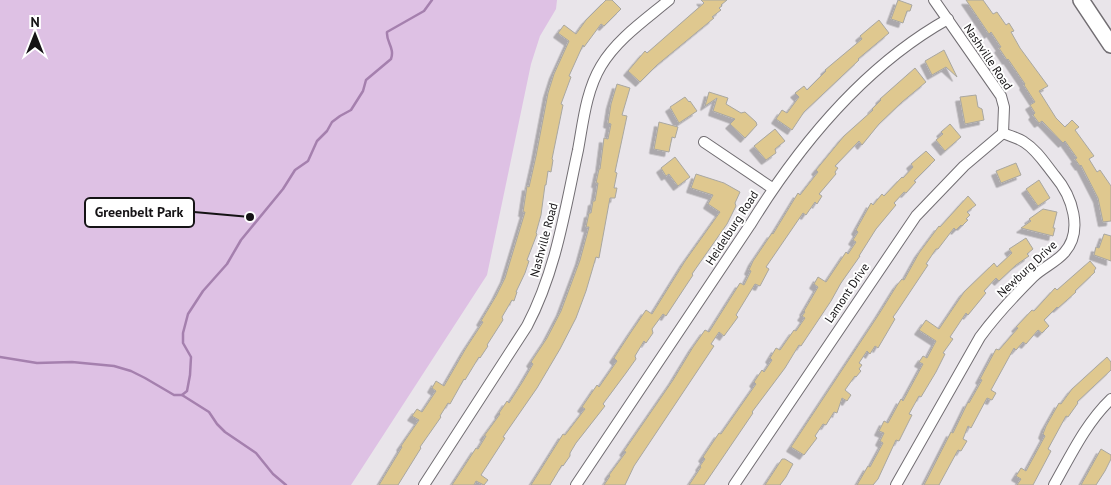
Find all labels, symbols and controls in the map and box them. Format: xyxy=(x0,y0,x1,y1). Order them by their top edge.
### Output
north arrow xyxy=(10,10,60,60)
text: N xyxy=(30,13,40,31)
street label: Nashville Road xyxy=(961,21,1016,93)
street label: Heidelburg Road xyxy=(702,188,761,268)
callout: Greenbelt Park xyxy=(85,198,194,227)
street label: Nashville Road xyxy=(526,201,561,279)
text: Greenbelt Park xyxy=(95,203,183,221)
street label: Newburg Drive xyxy=(994,237,1060,300)
street label: Lamont Drive xyxy=(821,260,872,325)

